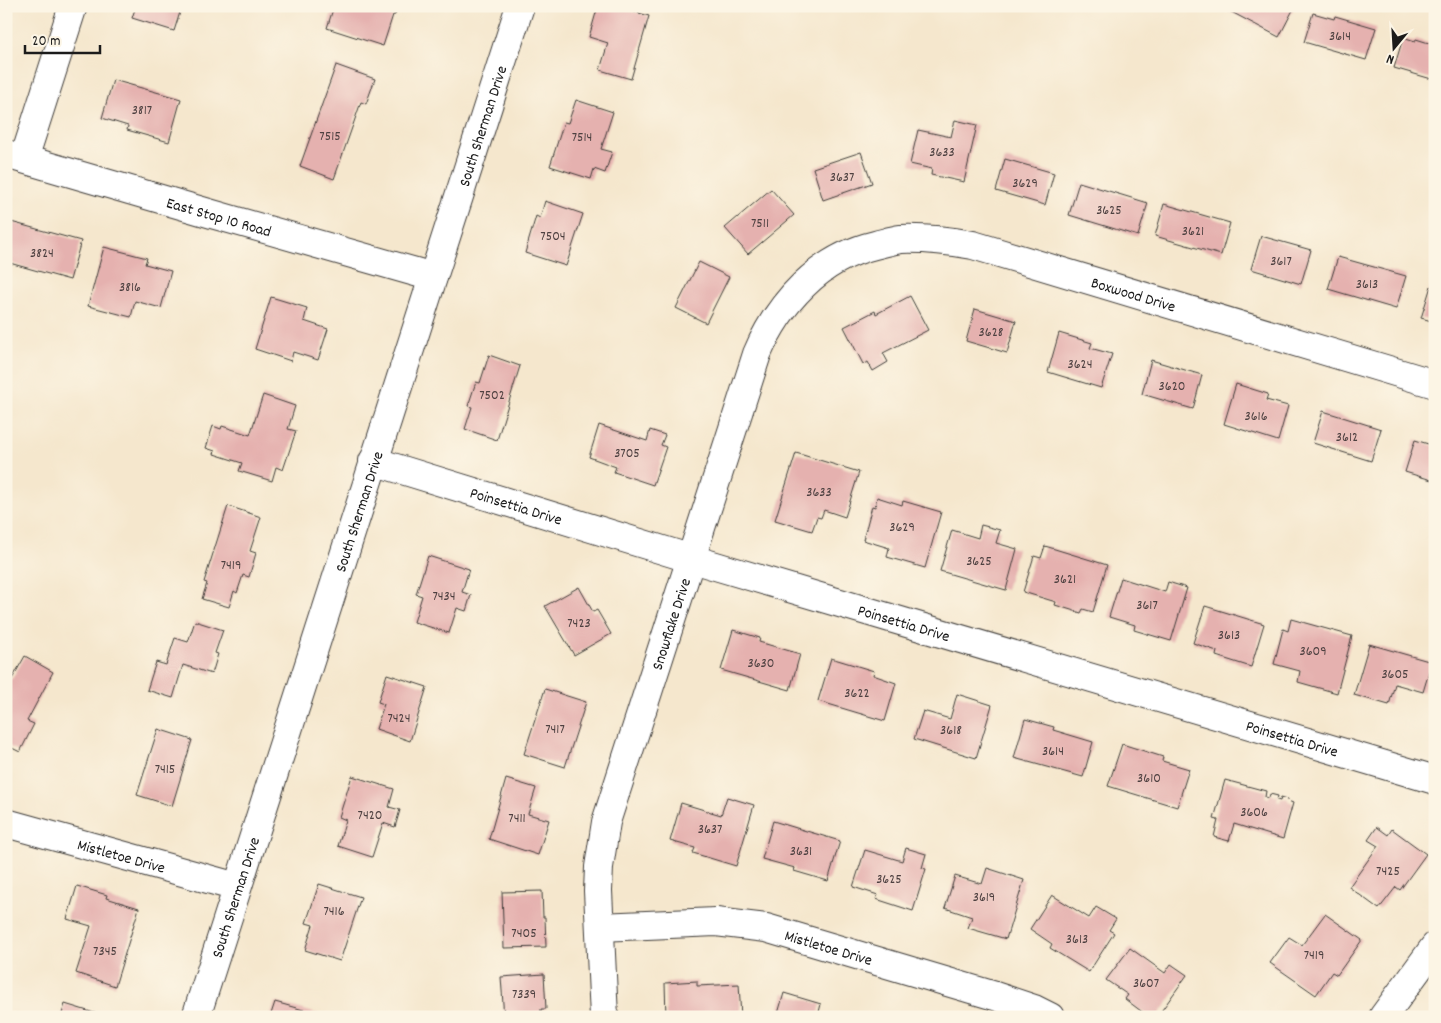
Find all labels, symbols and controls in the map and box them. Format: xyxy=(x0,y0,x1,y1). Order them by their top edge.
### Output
scale bar xyxy=(25,22,100,54)
north arrow xyxy=(1368,22,1418,72)
house number: 3614 xyxy=(1329,27,1351,47)
text: 20 m xyxy=(32,31,60,53)
text: N xyxy=(1384,48,1397,69)
street label: South Sherman Drive xyxy=(454,63,514,190)
house number: 3817 xyxy=(132,101,152,121)
house number: 7515 xyxy=(319,127,341,147)
house number: 7514 xyxy=(572,128,592,148)
house number: 3633 xyxy=(929,143,955,163)
house number: 3637 xyxy=(830,168,854,188)
house number: 3629 xyxy=(1012,174,1038,194)
street label: East Stop 10 Road xyxy=(163,192,274,244)
house number: 3625 xyxy=(1096,201,1122,221)
house number: 7511 xyxy=(751,214,769,234)
house number: 3621 xyxy=(1182,222,1204,242)
house number: 7504 xyxy=(540,227,566,247)
house number: 3824 xyxy=(30,244,54,264)
house number: 3617 xyxy=(1270,252,1292,272)
street label: Boxwood Drive xyxy=(1088,272,1178,319)
house number: 3613 xyxy=(1356,275,1378,295)
house number: 3816 xyxy=(119,278,141,298)
house number: 3628 xyxy=(979,323,1004,343)
house number: 3624 xyxy=(1067,355,1093,375)
house number: 3620 xyxy=(1159,377,1185,397)
house number: 7502 xyxy=(479,386,505,406)
house number: 3616 xyxy=(1244,407,1268,427)
house number: 3612 xyxy=(1336,428,1358,448)
house number: 3705 xyxy=(614,444,640,464)
street label: South Sherman Drive xyxy=(330,449,391,576)
street label: Poinsettia Drive xyxy=(467,482,565,532)
house number: 3633 xyxy=(806,483,832,503)
house number: 3629 xyxy=(889,518,915,538)
house number: 3625 xyxy=(966,552,992,572)
house number: 7419 xyxy=(221,556,241,576)
house number: 3621 xyxy=(1054,570,1076,590)
street label: Snowflake Drive xyxy=(647,576,698,674)
house number: 7434 xyxy=(432,587,456,607)
house number: 3617 xyxy=(1136,596,1158,616)
street label: Poinsettia Drive xyxy=(854,600,952,649)
house number: 7423 xyxy=(567,614,591,634)
house number: 3613 xyxy=(1218,626,1240,646)
house number: 3609 xyxy=(1299,642,1327,662)
house number: 3630 xyxy=(748,654,774,674)
house number: 3605 xyxy=(1381,665,1409,685)
house number: 3622 xyxy=(844,684,870,704)
house number: 7424 xyxy=(387,709,411,729)
street label: Poinsettia Drive xyxy=(1243,715,1341,765)
house number: 7417 xyxy=(545,720,565,740)
house number: 3618 xyxy=(940,721,962,741)
house number: 3614 xyxy=(1042,742,1064,762)
house number: 7415 xyxy=(155,760,175,780)
house number: 3610 xyxy=(1137,769,1161,789)
house number: 3606 xyxy=(1240,803,1268,823)
house number: 7420 xyxy=(358,806,382,826)
house number: 7411 xyxy=(508,809,526,829)
house number: 3637 xyxy=(698,820,722,840)
street label: Mistletoe Drive xyxy=(74,834,168,881)
street label: South Sherman Drive xyxy=(207,834,267,961)
house number: 3631 xyxy=(790,842,812,862)
house number: 7425 xyxy=(1376,862,1400,882)
house number: 3625 xyxy=(876,870,902,890)
house number: 3619 xyxy=(973,888,995,908)
house number: 7416 xyxy=(323,902,345,922)
house number: 7405 xyxy=(511,924,537,944)
street label: Mistletoe Drive xyxy=(781,925,875,973)
house number: 3613 xyxy=(1066,930,1088,950)
house number: 7345 xyxy=(93,942,117,962)
house number: 7419 xyxy=(1304,946,1324,966)
house number: 3607 xyxy=(1133,974,1159,994)
house number: 7339 xyxy=(512,985,536,1005)

